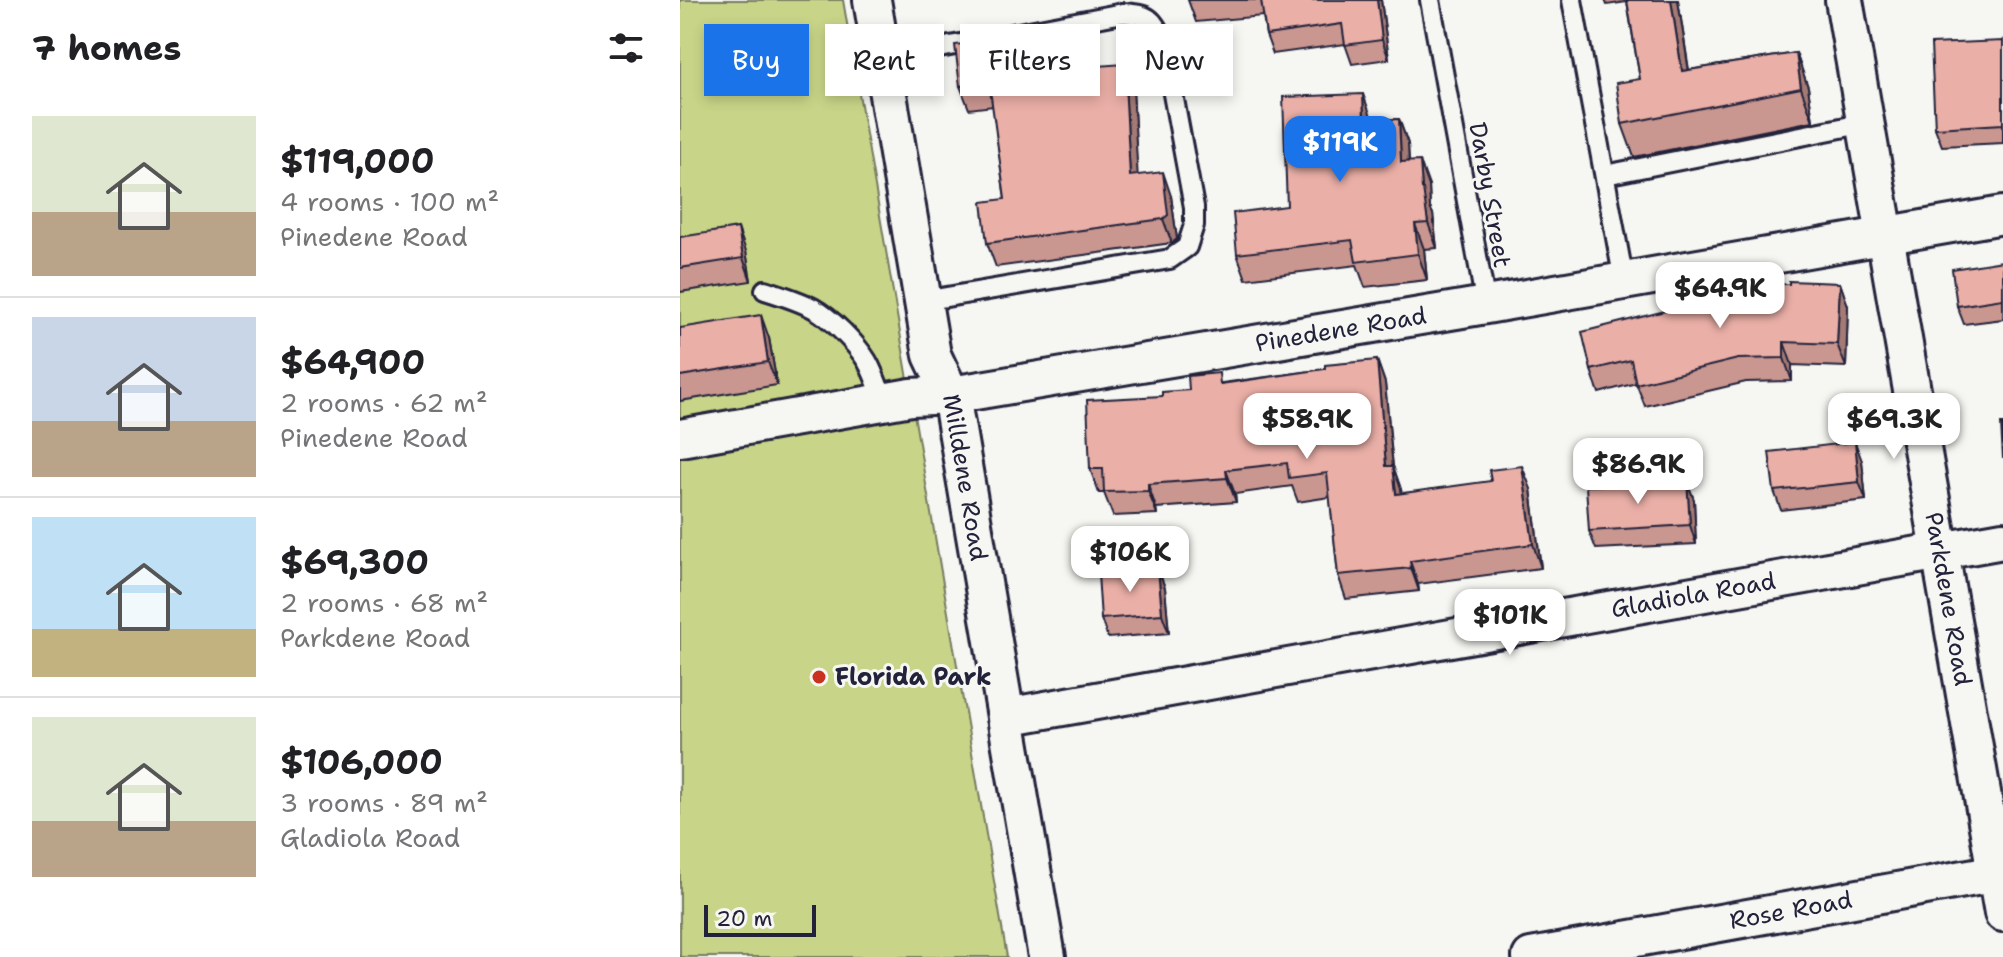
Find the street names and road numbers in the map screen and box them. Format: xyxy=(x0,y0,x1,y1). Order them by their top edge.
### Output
street label: Darby Street xyxy=(1461,120,1519,270)
street label: Pinedene Road xyxy=(1253,299,1429,360)
street label: Milldene Road xyxy=(935,392,995,563)
street label: Parkdene Road xyxy=(1917,510,1979,688)
street label: Gladiola Road xyxy=(1608,565,1778,625)
street label: Rose Road xyxy=(1727,884,1855,937)

